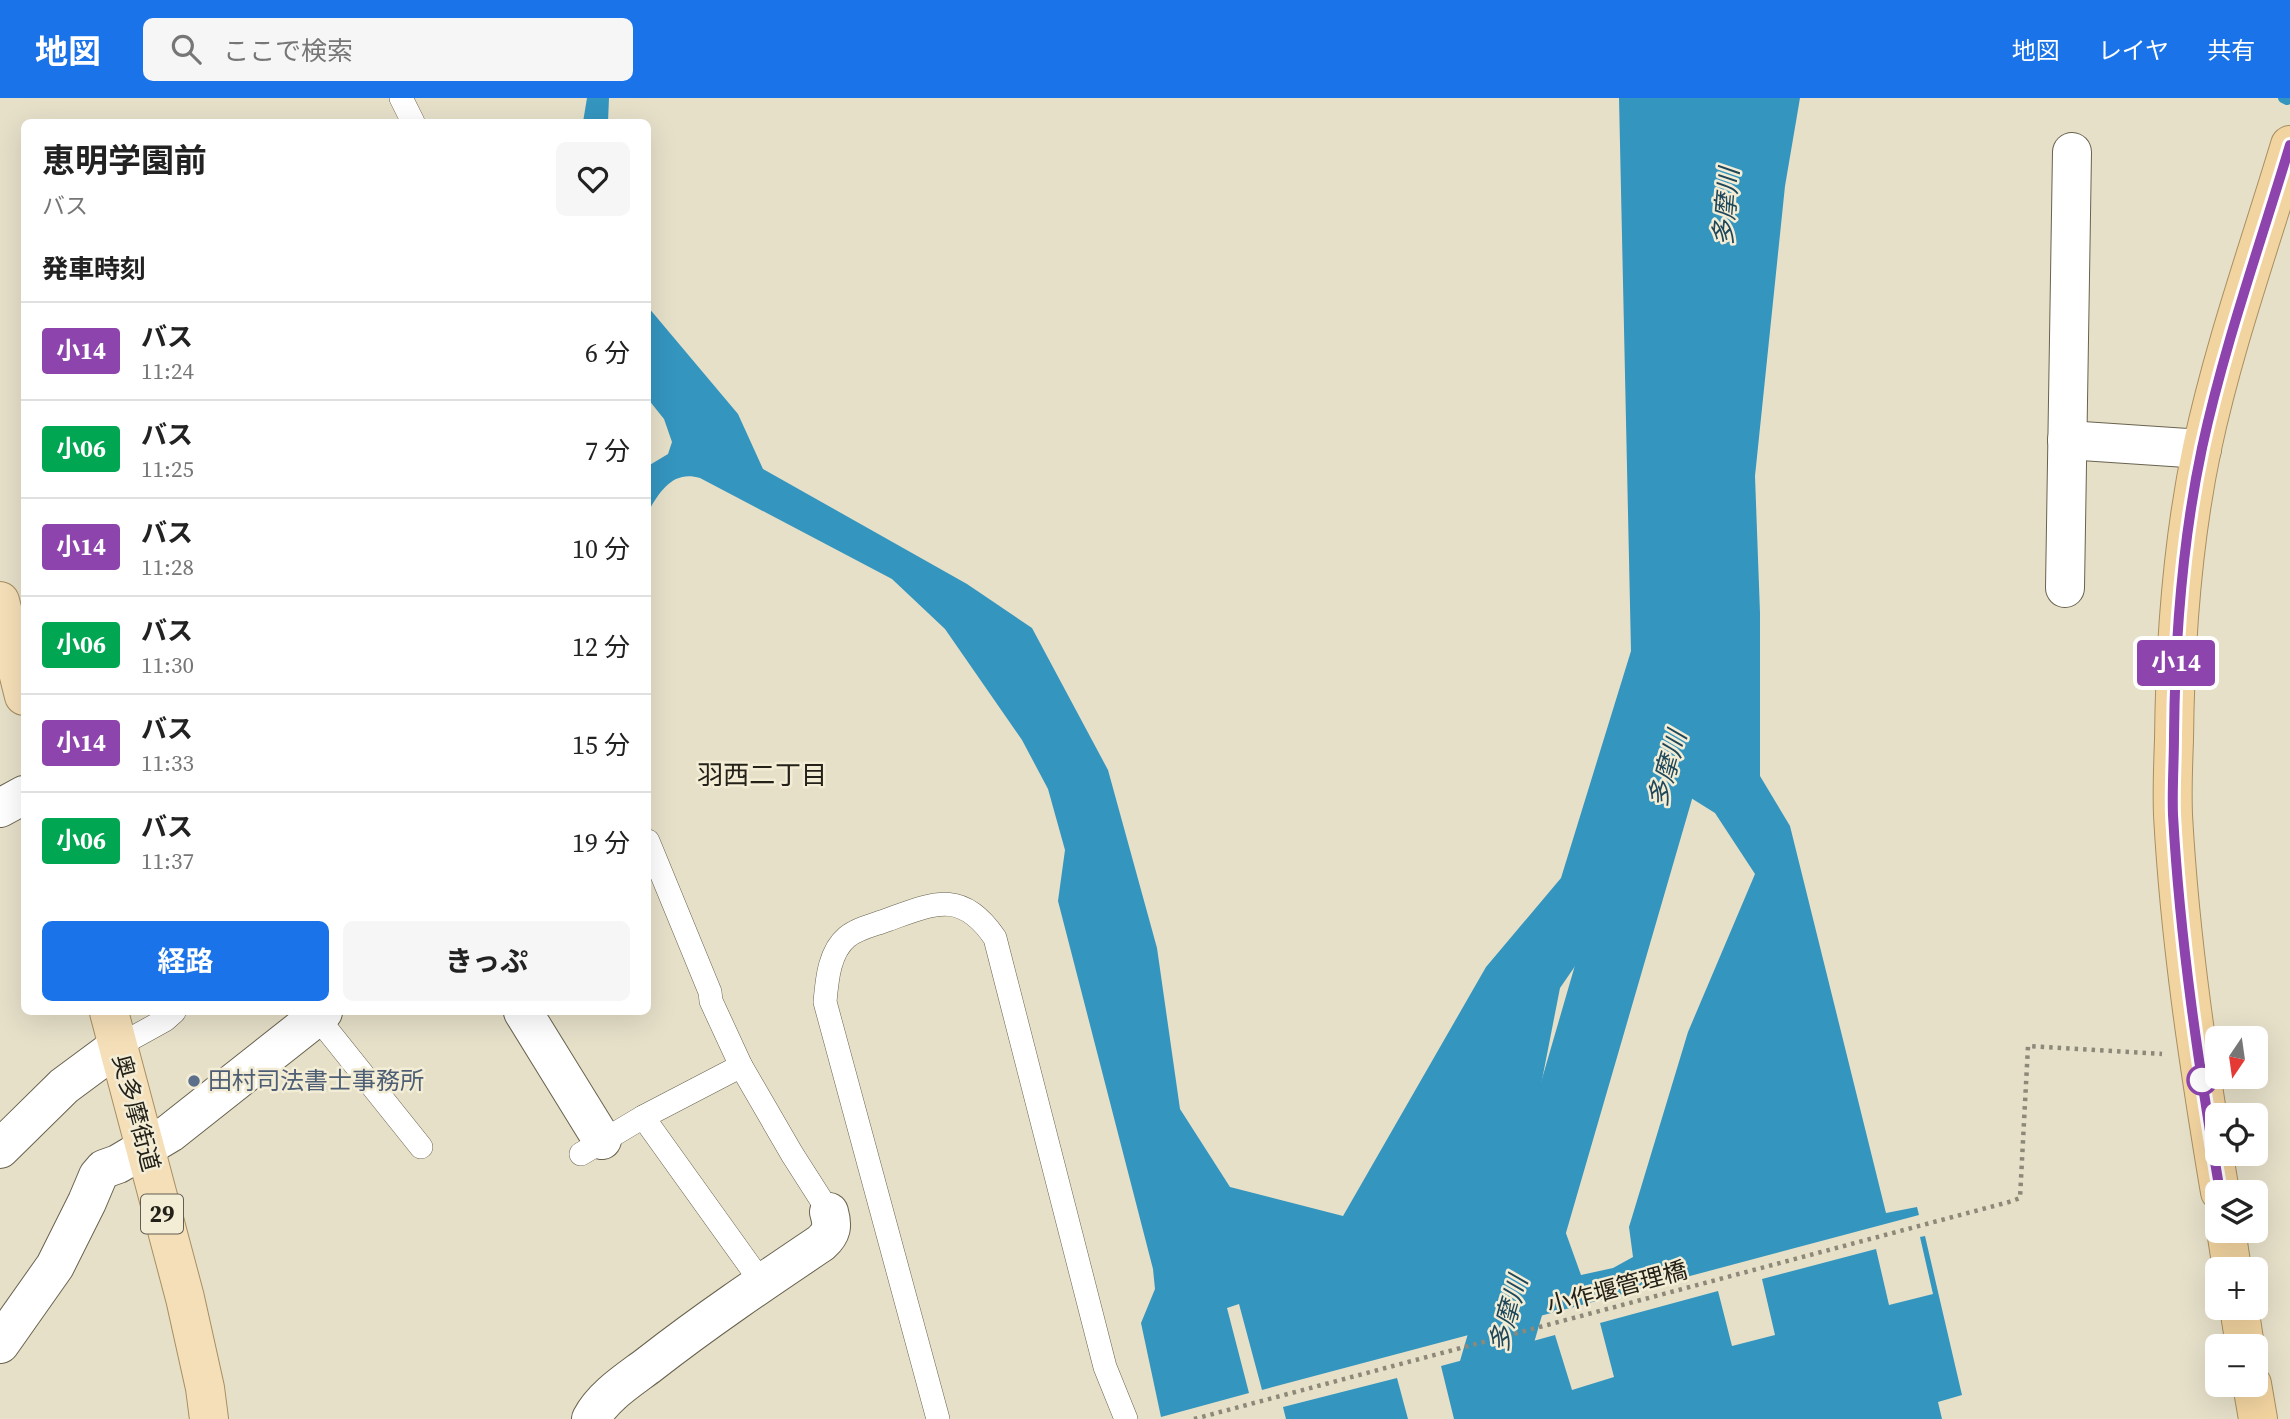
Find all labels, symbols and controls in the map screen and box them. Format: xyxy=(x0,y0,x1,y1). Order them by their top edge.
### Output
search box xyxy=(143,18,633,81)
text: 地図 xyxy=(35,29,101,74)
icon: search xyxy=(167,30,205,68)
text: ここで検索 xyxy=(223,33,353,69)
text: 地図 xyxy=(2012,34,2060,67)
text: レイヤ xyxy=(2098,34,2169,67)
text: 共有 xyxy=(2207,34,2255,67)
text: 恵明学園前 xyxy=(42,138,207,183)
button: heart xyxy=(556,142,630,216)
water label: 多摩川 xyxy=(1705,164,1748,247)
text: バス xyxy=(42,190,88,222)
text: 発車時刻 xyxy=(42,251,146,287)
text: バス xyxy=(141,319,193,355)
text: 小14 xyxy=(56,334,106,367)
text: 6 分 xyxy=(585,335,630,371)
text: 11:24 xyxy=(141,355,194,387)
text: バス xyxy=(141,417,193,453)
text: 小06 xyxy=(56,432,106,465)
text: 7 分 xyxy=(585,433,630,469)
text: 11:25 xyxy=(141,453,194,485)
text: バス xyxy=(141,515,193,551)
text: 小14 xyxy=(56,530,106,563)
text: 10 分 xyxy=(572,531,630,567)
text: 11:28 xyxy=(141,551,194,583)
text: バス xyxy=(141,613,193,649)
text: 小06 xyxy=(56,628,106,661)
text: 12 分 xyxy=(572,629,630,665)
line badge: 小14 xyxy=(2136,640,2216,686)
text: 小14 xyxy=(2151,646,2201,679)
text: 11:30 xyxy=(141,649,194,681)
text: バス xyxy=(141,711,193,747)
water label: 多摩川 xyxy=(1639,724,1696,811)
text: 小14 xyxy=(56,726,106,759)
text: 15 分 xyxy=(572,727,630,763)
text: 11:33 xyxy=(141,747,194,779)
district label: 羽西二丁目 xyxy=(697,757,827,793)
text: バス xyxy=(141,809,193,845)
text: 小06 xyxy=(56,824,106,857)
text: 19 分 xyxy=(572,825,630,861)
text: 11:37 xyxy=(141,845,194,877)
button: 経路 xyxy=(42,921,329,1001)
button: きっぷ xyxy=(343,921,630,1001)
north arrow xyxy=(2205,1026,2268,1088)
map controls xyxy=(2205,1026,2268,1397)
street label: 奥多摩街道 xyxy=(105,1051,168,1175)
place label: 田村司法書士事務所 xyxy=(208,1064,424,1097)
unlabelled marker xyxy=(2187,1065,2217,1095)
marker: 田村司法書士事務所 xyxy=(186,1073,202,1089)
button: locate xyxy=(2205,1103,2268,1166)
button: layers xyxy=(2205,1180,2268,1243)
road number: 29 xyxy=(141,1194,183,1233)
street label: 小作堰管理橋 xyxy=(1543,1253,1691,1322)
button: + xyxy=(2205,1257,2268,1320)
water label: 多摩川 xyxy=(1480,1269,1537,1356)
button: − xyxy=(2205,1334,2268,1397)

